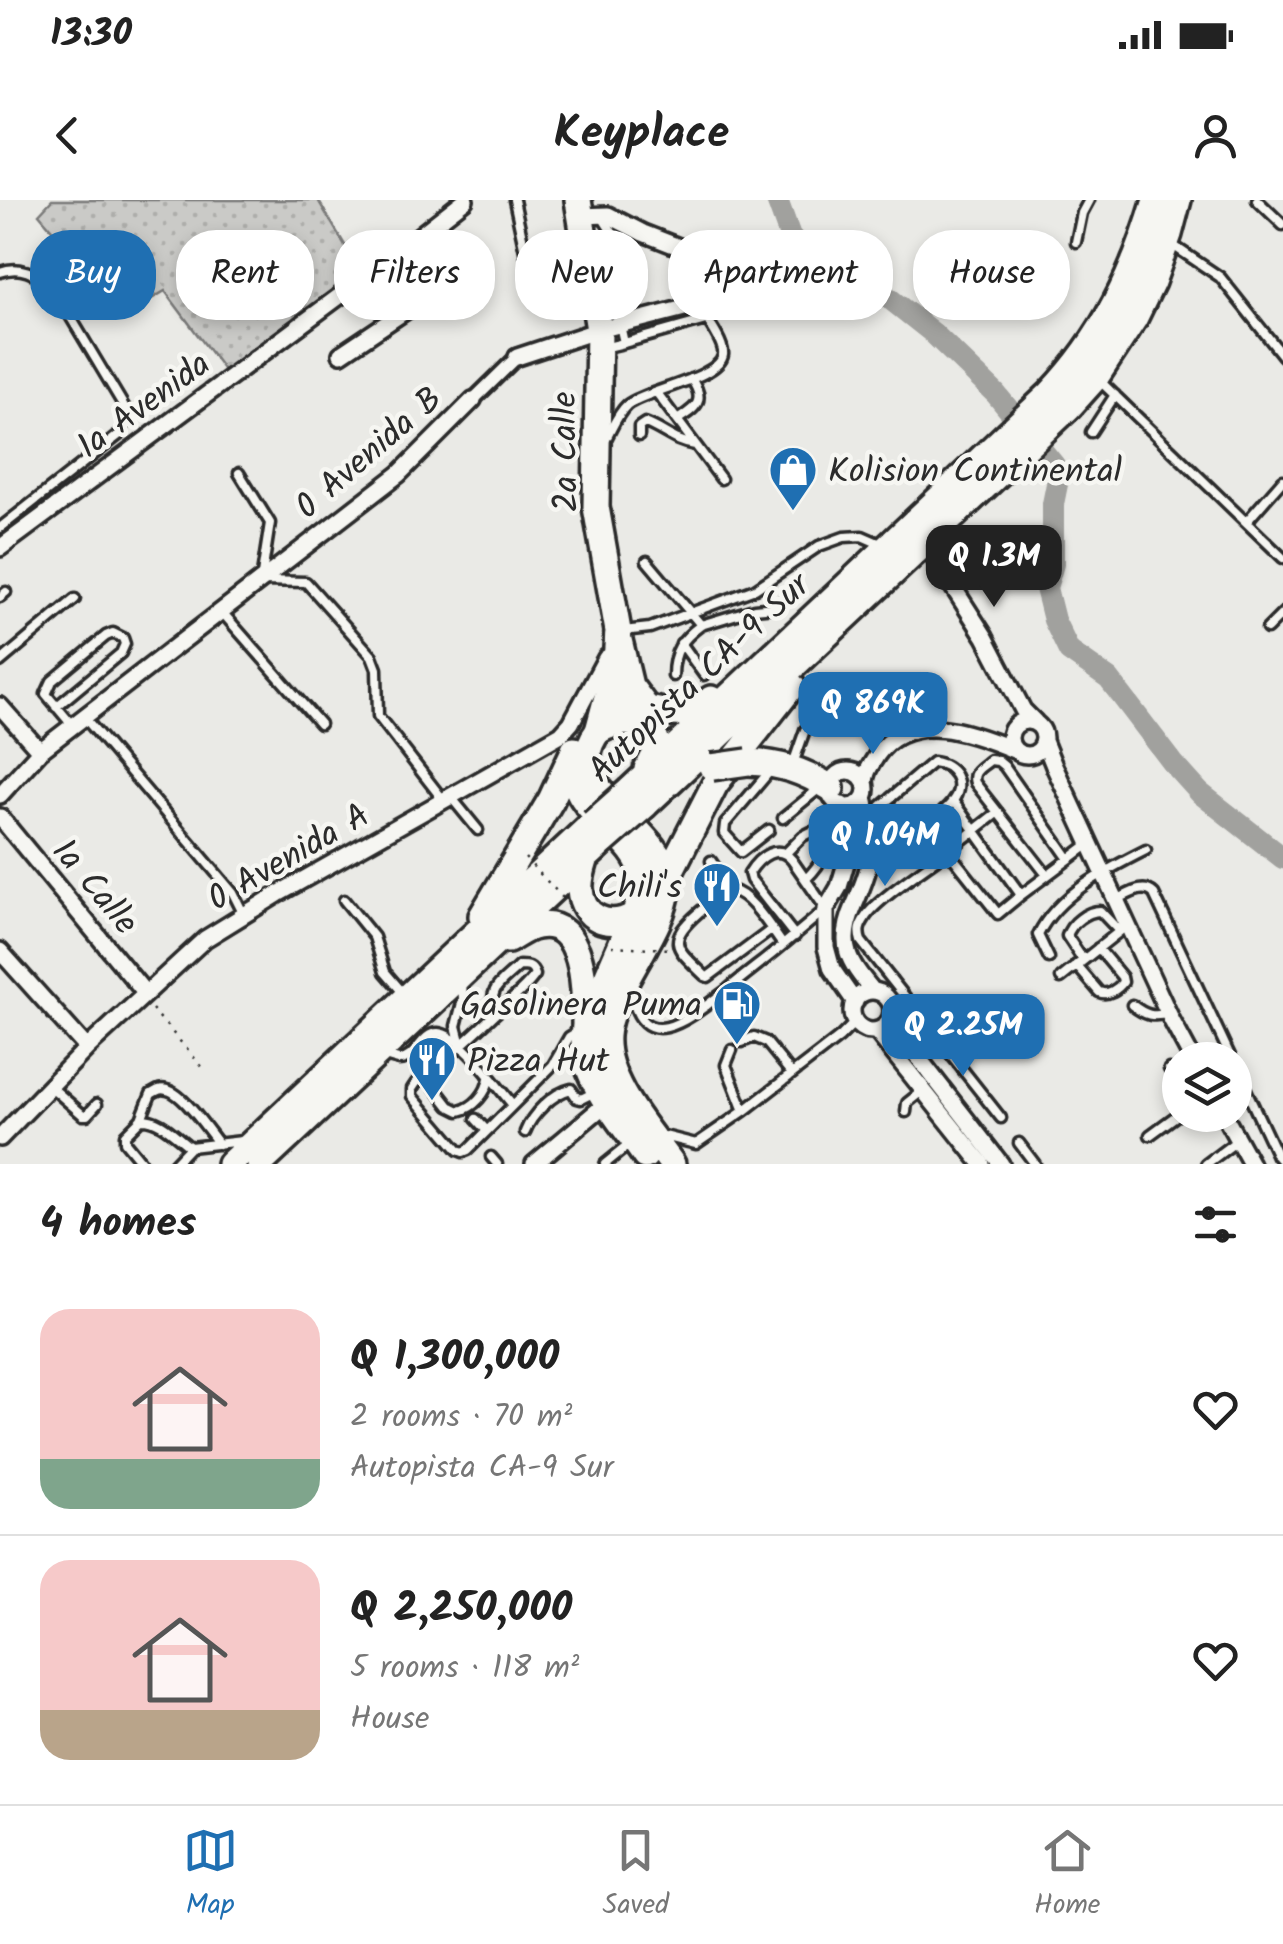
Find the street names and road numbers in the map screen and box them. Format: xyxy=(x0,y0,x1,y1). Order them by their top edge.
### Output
street label: 1a Avenida xyxy=(66,338,224,474)
street label: 0 Avenida B xyxy=(283,374,456,535)
street label: 2a Calle xyxy=(538,391,596,513)
street label: Autopista CA-9 Sur xyxy=(576,559,826,798)
street label: 0 Avenida A xyxy=(198,789,381,928)
street label: 1a Calle xyxy=(36,827,151,949)

